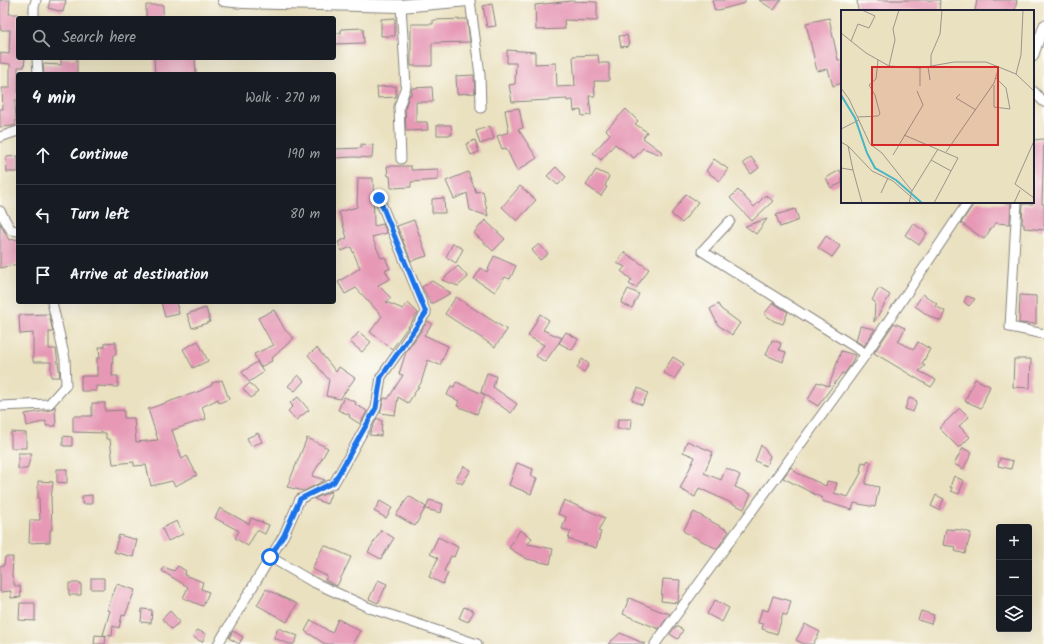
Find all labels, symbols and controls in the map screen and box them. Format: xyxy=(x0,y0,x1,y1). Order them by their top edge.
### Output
inset map xyxy=(841,10,1034,203)
search box xyxy=(16,16,336,60)
text: Search here xyxy=(62,26,136,50)
icon: search xyxy=(30,27,52,49)
text: 4 min xyxy=(32,85,76,112)
text: Walk · 270 m xyxy=(245,88,320,109)
text: Continue xyxy=(70,143,128,167)
icon: ahead xyxy=(32,144,54,166)
text: 190 m xyxy=(288,144,320,165)
route end xyxy=(370,189,388,207)
text: Turn left xyxy=(70,203,130,227)
icon: left xyxy=(32,204,54,226)
text: 80 m xyxy=(290,204,320,225)
text: Arrive at destination xyxy=(70,263,209,287)
icon: arrive xyxy=(32,264,54,286)
map controls xyxy=(996,524,1032,632)
button: + xyxy=(996,524,1032,560)
route start xyxy=(261,548,279,566)
button: − xyxy=(996,560,1032,596)
button: layers xyxy=(996,596,1032,632)

